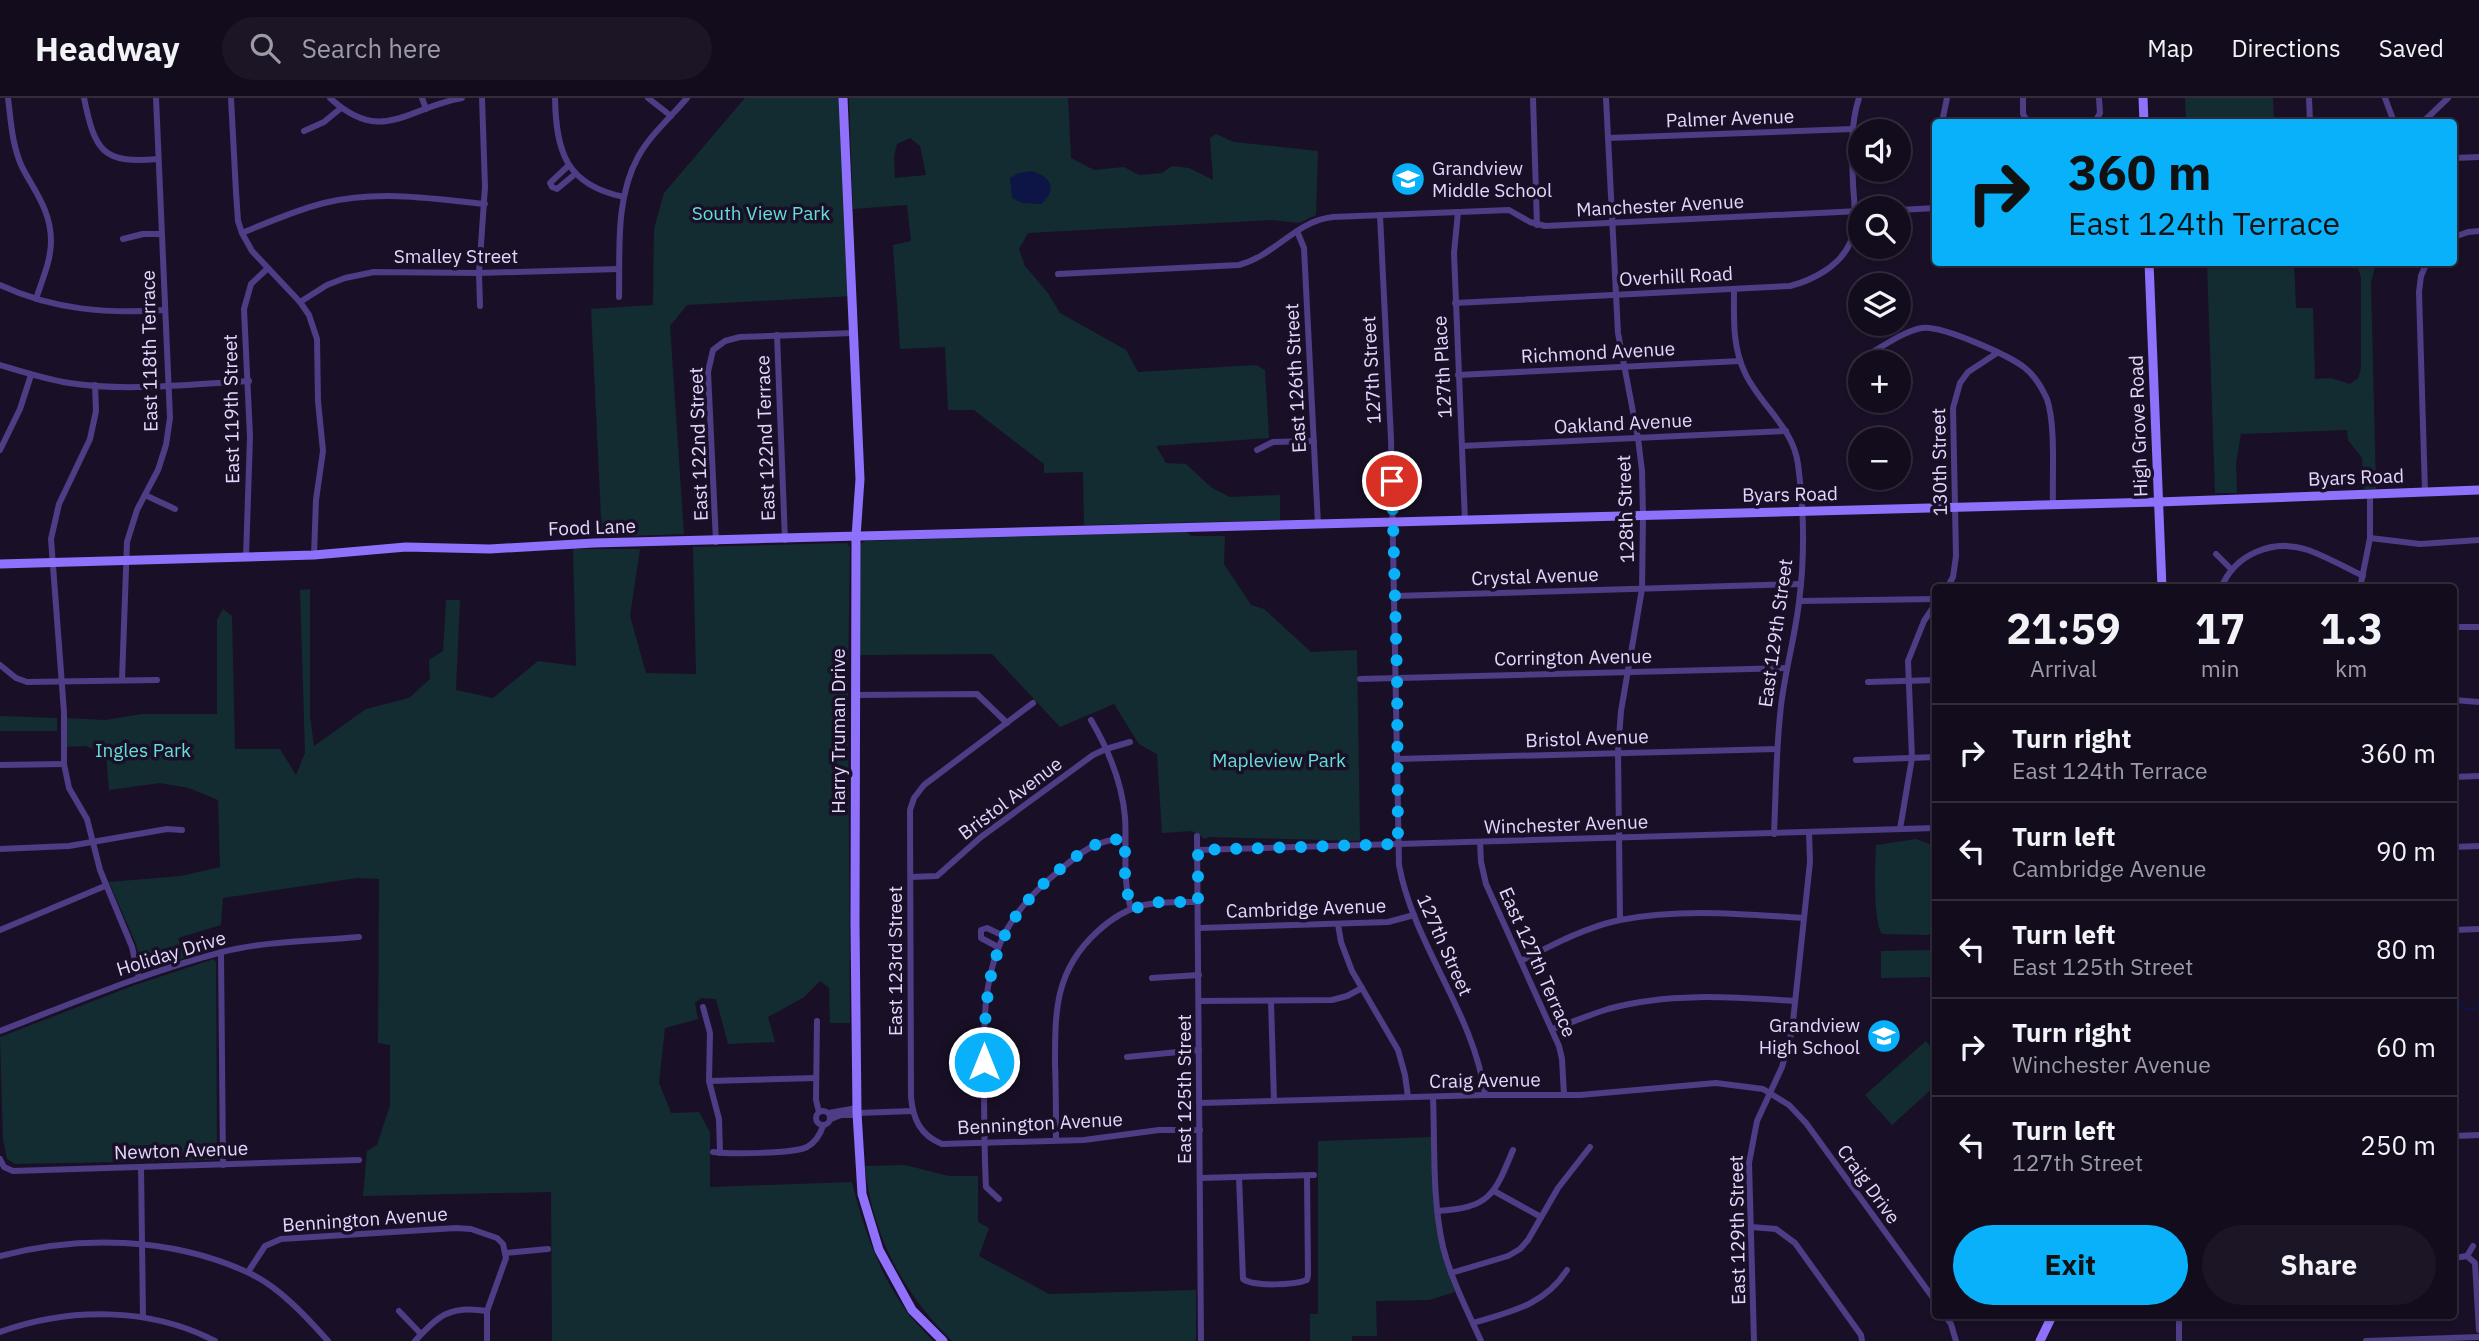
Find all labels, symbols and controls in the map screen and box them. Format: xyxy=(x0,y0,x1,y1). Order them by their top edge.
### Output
search box xyxy=(222,17,712,80)
text: Headway xyxy=(35,27,180,70)
icon: search xyxy=(246,29,284,67)
text: Search here xyxy=(302,31,441,65)
text: Map xyxy=(2147,32,2193,64)
text: Directions xyxy=(2231,32,2341,64)
text: Saved xyxy=(2379,32,2444,64)
street label: Palmer Avenue xyxy=(1665,104,1795,132)
map controls xyxy=(1848,119,1911,490)
button: sound xyxy=(1848,119,1911,182)
text: 360 m xyxy=(2068,140,2212,203)
icon: right xyxy=(1953,147,2044,238)
place label: Grandview Middle School xyxy=(1432,156,1552,202)
school or university icon: Grandview Middle School xyxy=(1389,160,1427,198)
street label: Manchester Avenue xyxy=(1575,189,1745,221)
button: search xyxy=(1848,196,1911,259)
park label: South View Park xyxy=(692,201,830,225)
text: East 124th Terrace xyxy=(2068,202,2340,244)
street label: Smalley Street xyxy=(394,244,518,268)
street label: Overhill Road xyxy=(1618,261,1734,291)
street label: East 118th Terrace xyxy=(136,270,162,432)
button: layers xyxy=(1848,273,1911,336)
street label: East 126th Street xyxy=(1279,303,1311,453)
street label: 127th Street xyxy=(1356,315,1386,425)
street label: 127th Place xyxy=(1427,315,1457,419)
street label: East 119th Street xyxy=(218,334,244,484)
street label: Richmond Avenue xyxy=(1520,336,1676,368)
button: + xyxy=(1848,350,1911,413)
street label: East 122nd Terrace xyxy=(750,355,780,521)
street label: High Grove Road xyxy=(2124,355,2152,497)
street label: East 122nd Street xyxy=(683,367,713,521)
street label: Oakland Avenue xyxy=(1553,407,1693,439)
street label: 130th Street xyxy=(1926,408,1952,516)
button: − xyxy=(1848,427,1911,490)
pin xyxy=(1362,451,1422,511)
street label: 128th Street xyxy=(1611,454,1639,564)
icon: arrive xyxy=(1373,462,1411,500)
street label: Byars Road xyxy=(2308,463,2404,491)
street label: Byars Road xyxy=(1742,481,1838,507)
street label: Food Lane xyxy=(548,513,636,541)
street label: East 129th Street xyxy=(1753,557,1797,709)
street label: Crystal Avenue xyxy=(1471,562,1599,590)
text: 21:59 xyxy=(2006,601,2121,656)
text: 17 xyxy=(2195,601,2245,656)
text: 1.3 xyxy=(2319,601,2383,656)
street label: Corrington Avenue xyxy=(1494,644,1652,670)
street label: Harry Truman Drive xyxy=(826,648,850,814)
text: Arrival xyxy=(2030,653,2097,683)
text: min xyxy=(2201,653,2240,683)
text: km xyxy=(2335,653,2367,683)
text: Turn right xyxy=(2012,721,2131,755)
street label: Bristol Avenue xyxy=(1525,724,1649,752)
icon: right xyxy=(1953,734,1991,772)
text: 360 m xyxy=(2360,736,2436,770)
park label: Ingles Park xyxy=(95,738,191,762)
park label: Mapleview Park xyxy=(1212,748,1346,772)
street label: Bristol Avenue xyxy=(953,751,1067,845)
text: East 124th Terrace xyxy=(2012,755,2208,785)
street label: Winchester Avenue xyxy=(1483,809,1649,839)
text: Turn left xyxy=(2012,819,2115,853)
icon: left xyxy=(1953,832,1991,870)
text: 90 m xyxy=(2376,834,2436,868)
text: Cambridge Avenue xyxy=(2012,853,2206,883)
street label: East 127th Terrace xyxy=(1494,883,1582,1041)
street label: East 123rd Street xyxy=(883,886,907,1036)
street label: 127th Street xyxy=(1412,891,1478,999)
street label: Cambridge Avenue xyxy=(1225,893,1387,923)
text: Turn left xyxy=(2012,917,2115,951)
street label: Holiday Drive xyxy=(113,925,229,981)
icon: left xyxy=(1953,930,1991,968)
text: 80 m xyxy=(2376,932,2436,966)
text: East 125th Street xyxy=(2012,951,2193,981)
place label: Grandview High School xyxy=(1759,1013,1860,1059)
street label: East 125th Street xyxy=(1172,1014,1196,1164)
text: Turn right xyxy=(2012,1015,2131,1049)
school or university icon: Grandview High School xyxy=(1865,1017,1903,1055)
position arrow xyxy=(947,1025,1021,1099)
icon: right xyxy=(1953,1028,1991,1066)
text: 60 m xyxy=(2376,1030,2436,1064)
text: Winchester Avenue xyxy=(2012,1049,2211,1079)
street label: Craig Avenue xyxy=(1429,1067,1541,1093)
street label: Bennington Avenue xyxy=(957,1107,1123,1139)
text: Turn left xyxy=(2012,1113,2115,1147)
icon: left xyxy=(1953,1126,1991,1164)
text: 250 m xyxy=(2360,1128,2436,1162)
street label: Newton Avenue xyxy=(113,1136,249,1164)
street label: Craig Drive xyxy=(1832,1140,1906,1228)
text: 127th Street xyxy=(2012,1147,2143,1177)
street label: East 129th Street xyxy=(1724,1155,1750,1305)
street label: Bennington Avenue xyxy=(281,1201,449,1237)
button: Exit xyxy=(1953,1225,2188,1305)
button: Share xyxy=(2202,1225,2436,1305)

